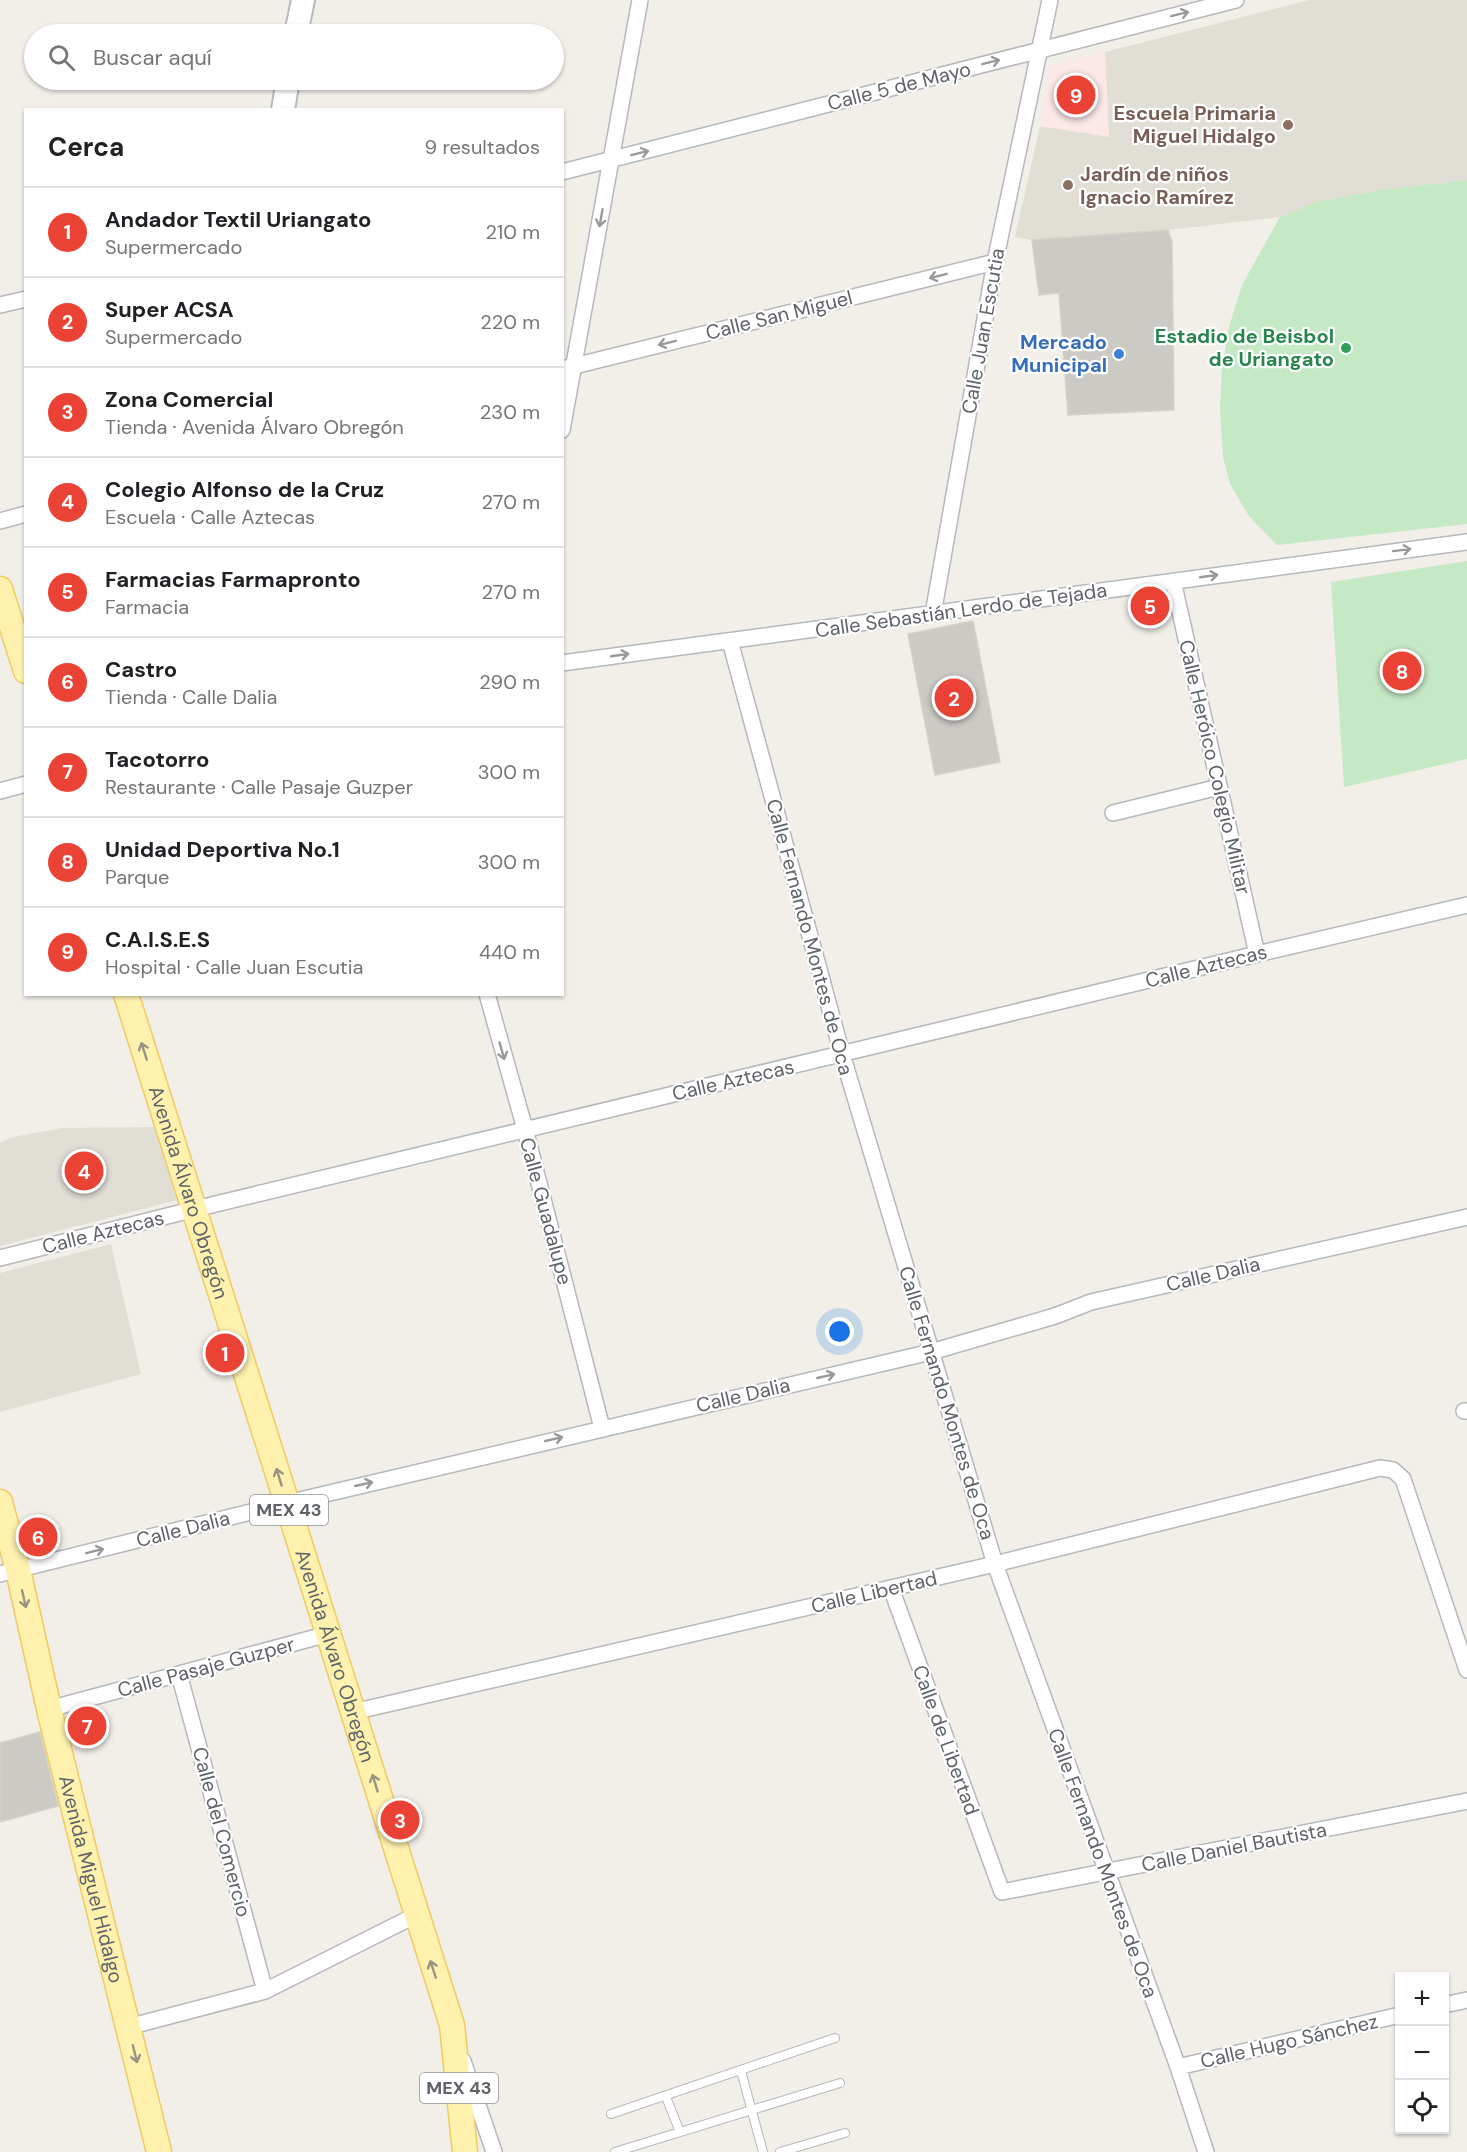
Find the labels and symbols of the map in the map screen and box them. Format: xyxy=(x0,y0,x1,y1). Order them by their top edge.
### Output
one-way arrow xyxy=(1170,8,1189,20)
street label: Calle 5 de Mayo xyxy=(825,56,973,116)
one-way arrow xyxy=(981,56,1000,68)
pin: 9 xyxy=(1056,72,1096,118)
place label: Escuela Primaria Miguel Hidalgo xyxy=(1114,100,1276,149)
marker: Escuela Primaria Miguel Hidalgo xyxy=(1281,118,1295,132)
one-way arrow xyxy=(630,147,649,158)
place label: Jardín de niños Ignacio Ramírez xyxy=(1080,161,1234,210)
marker: Jardín de niños Ignacio Ramírez xyxy=(1061,178,1075,192)
one-way arrow xyxy=(595,208,606,227)
street label: Calle Juan Escutia xyxy=(956,246,1010,416)
one-way arrow xyxy=(929,270,948,282)
street label: Calle San Miguel xyxy=(703,284,855,346)
place label: Estadio de Beisbol de Uriangato xyxy=(1155,323,1334,372)
place label: Mercado Municipal xyxy=(1011,329,1107,378)
one-way arrow xyxy=(658,337,677,349)
marker: Estadio de Beisbol de Uriangato xyxy=(1339,341,1353,355)
marker: Mercado Municipal xyxy=(1112,347,1126,361)
one-way arrow xyxy=(1392,544,1412,555)
one-way arrow xyxy=(1199,570,1219,581)
street label: Calle Sebastián Lerdo de Tejada xyxy=(813,577,1109,643)
pin: 5 xyxy=(1130,584,1170,628)
street label: Calle Heróico Colegio Militar xyxy=(1173,637,1257,897)
pin: 8 xyxy=(1382,648,1422,694)
one-way arrow xyxy=(610,650,630,661)
pin: 2 xyxy=(934,676,974,720)
street label: Calle Fernando Montes de Oca xyxy=(761,796,859,1078)
street label: Calle Aztecas xyxy=(1142,938,1270,994)
one-way arrow xyxy=(497,1041,509,1060)
one-way arrow xyxy=(138,1042,149,1061)
street label: Calle Aztecas xyxy=(669,1053,797,1107)
street label: Avenida Álvaro Obregón xyxy=(143,1082,235,1302)
street label: Calle Guadalupe xyxy=(514,1134,578,1288)
pin: 4 xyxy=(64,1148,104,1194)
street label: Calle Aztecas xyxy=(39,1204,167,1260)
street label: Calle Dalia xyxy=(1163,1251,1263,1297)
street label: Calle Fernando Montes de Oca xyxy=(893,1263,1001,1543)
your location xyxy=(825,1317,854,1346)
pin: 1 xyxy=(206,1330,244,1376)
one-way arrow xyxy=(816,1370,835,1382)
street label: Calle Dalia xyxy=(693,1372,793,1418)
one-way arrow xyxy=(544,1433,563,1445)
one-way arrow xyxy=(273,1468,284,1487)
one-way arrow xyxy=(354,1478,373,1490)
road number: MEX 43 xyxy=(250,1495,328,1525)
street label: Calle Dalia xyxy=(133,1505,233,1553)
pin: 6 xyxy=(18,1514,57,1560)
one-way arrow xyxy=(85,1544,104,1556)
street label: Avenida Álvaro Obregón xyxy=(289,1546,381,1766)
street label: Calle Libertad xyxy=(808,1565,940,1619)
one-way arrow xyxy=(19,1589,31,1608)
street label: Calle Pasaje Guzper xyxy=(115,1631,297,1703)
street label: Calle de Libertad xyxy=(907,1661,985,1819)
pin: 7 xyxy=(68,1704,106,1748)
street label: Calle Fernando Montes de Oca xyxy=(1042,1725,1164,2001)
street label: Calle del Comercio xyxy=(187,1744,257,1920)
street label: Avenida Miguel Hidalgo xyxy=(53,1772,130,1986)
one-way arrow xyxy=(369,1774,380,1793)
pin: 3 xyxy=(380,1798,420,1842)
street label: Calle Daniel Bautista xyxy=(1139,1816,1329,1878)
one-way arrow xyxy=(427,1960,438,1979)
street label: Calle Hugo Sánchez xyxy=(1198,2008,1380,2074)
one-way arrow xyxy=(129,2044,141,2063)
road number: MEX 43 xyxy=(420,2073,498,2103)

